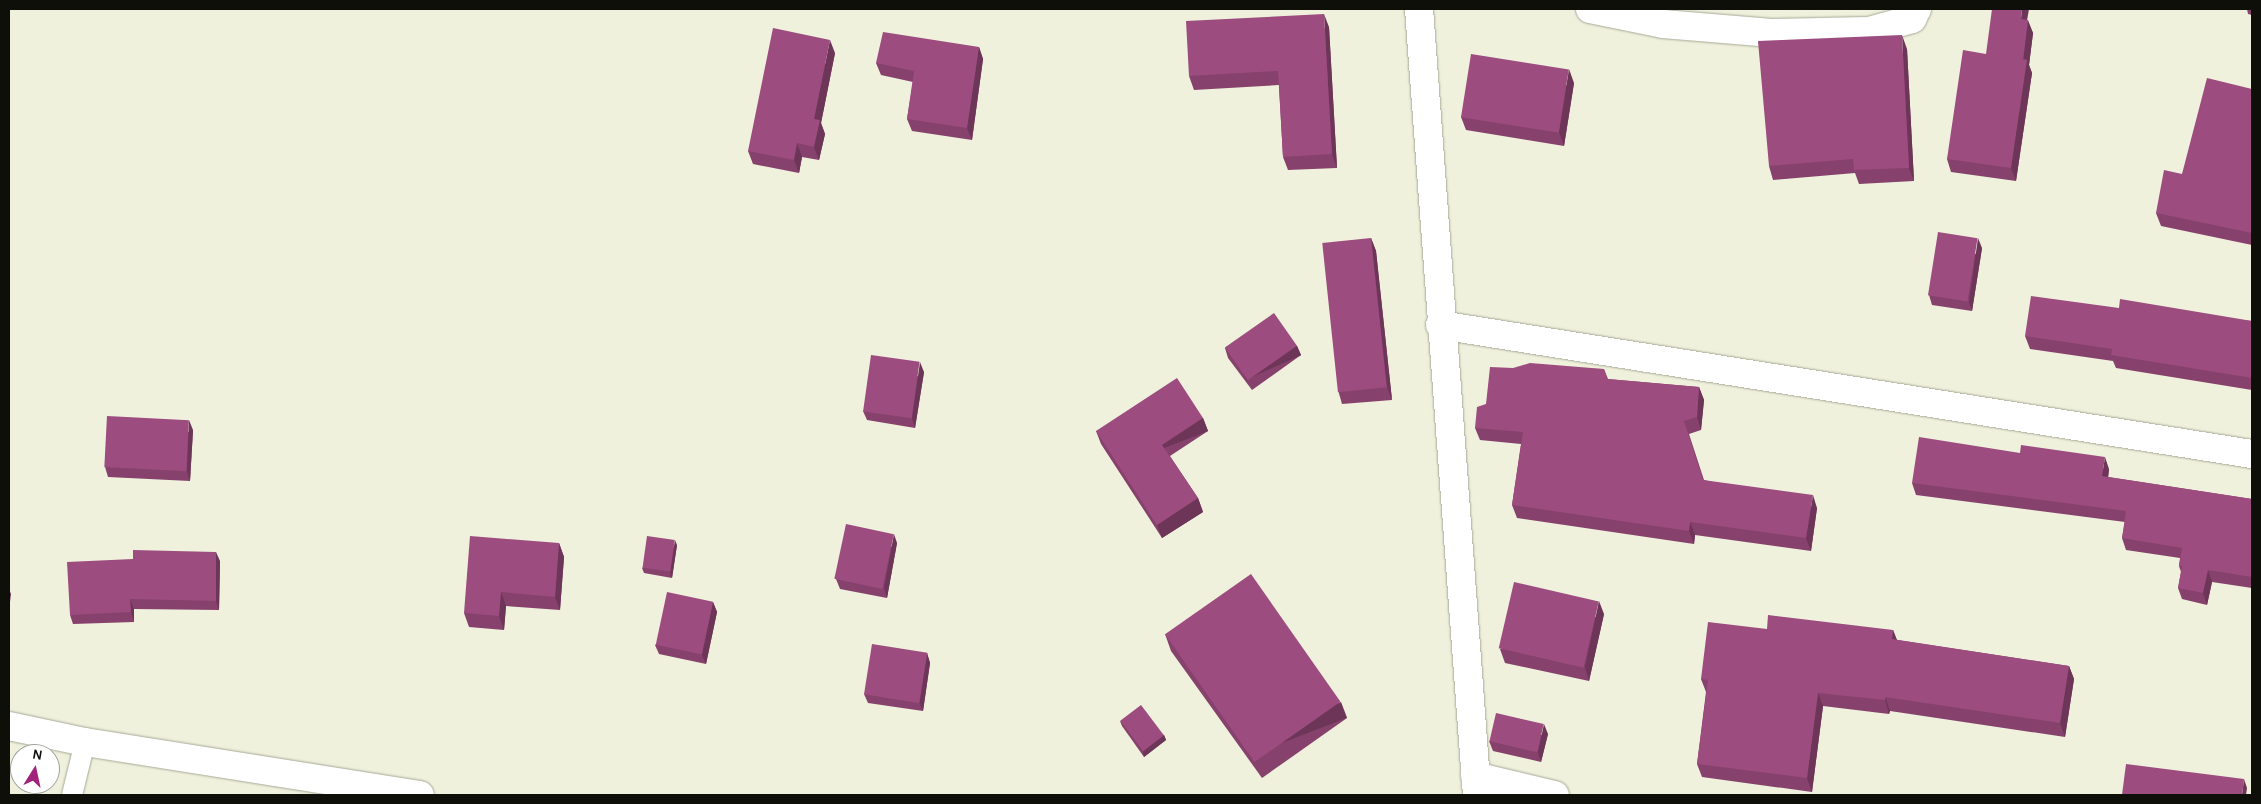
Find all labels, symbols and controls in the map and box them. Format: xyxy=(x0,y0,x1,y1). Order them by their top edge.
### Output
north arrow xyxy=(10,744,60,794)
text: N xyxy=(31,745,44,764)

